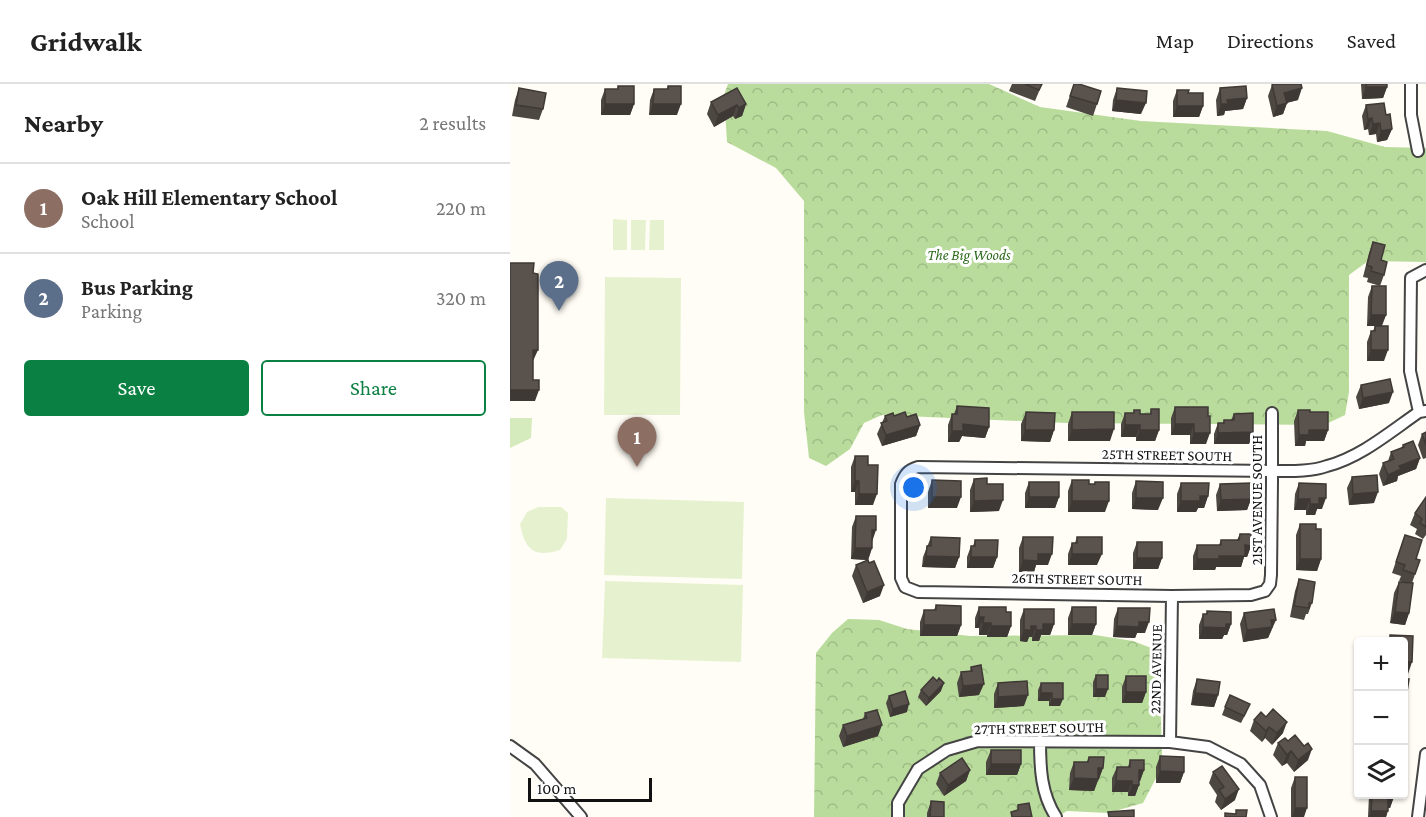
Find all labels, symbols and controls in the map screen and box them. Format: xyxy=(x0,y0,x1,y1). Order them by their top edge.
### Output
text: Gridwalk xyxy=(30,26,142,57)
text: Map xyxy=(1156,29,1194,53)
text: Directions xyxy=(1227,29,1314,53)
text: Saved xyxy=(1347,29,1396,53)
text: Nearby xyxy=(24,109,103,138)
text: 2 results xyxy=(419,112,486,134)
text: Oak Hill Elementary School xyxy=(81,185,337,210)
text: 1 xyxy=(40,197,47,219)
text: 220 m xyxy=(436,197,486,219)
text: School xyxy=(81,210,134,232)
park label: The Big Woods xyxy=(927,247,1011,264)
pin: 2 xyxy=(539,262,578,311)
text: Bus Parking xyxy=(81,275,193,300)
text: 2 xyxy=(38,287,49,309)
text: 320 m xyxy=(436,287,486,309)
text: Parking xyxy=(81,300,142,322)
button: Save xyxy=(24,360,249,416)
button: Share xyxy=(261,360,486,416)
pin: 1 xyxy=(618,418,656,467)
street label: 21ST AVENUE SOUTH xyxy=(1249,435,1265,565)
street label: 25TH STREET SOUTH xyxy=(1102,446,1232,464)
your location xyxy=(899,473,928,502)
street label: 26TH STREET SOUTH xyxy=(1011,570,1143,588)
street label: 22ND AVENUE xyxy=(1147,624,1165,714)
map controls xyxy=(1354,637,1408,799)
button: + xyxy=(1354,637,1408,691)
button: − xyxy=(1354,691,1408,745)
street label: 27TH STREET SOUTH xyxy=(974,719,1104,737)
button: layers xyxy=(1354,745,1408,799)
scale bar xyxy=(528,775,652,802)
text: 100 m xyxy=(537,780,576,797)

